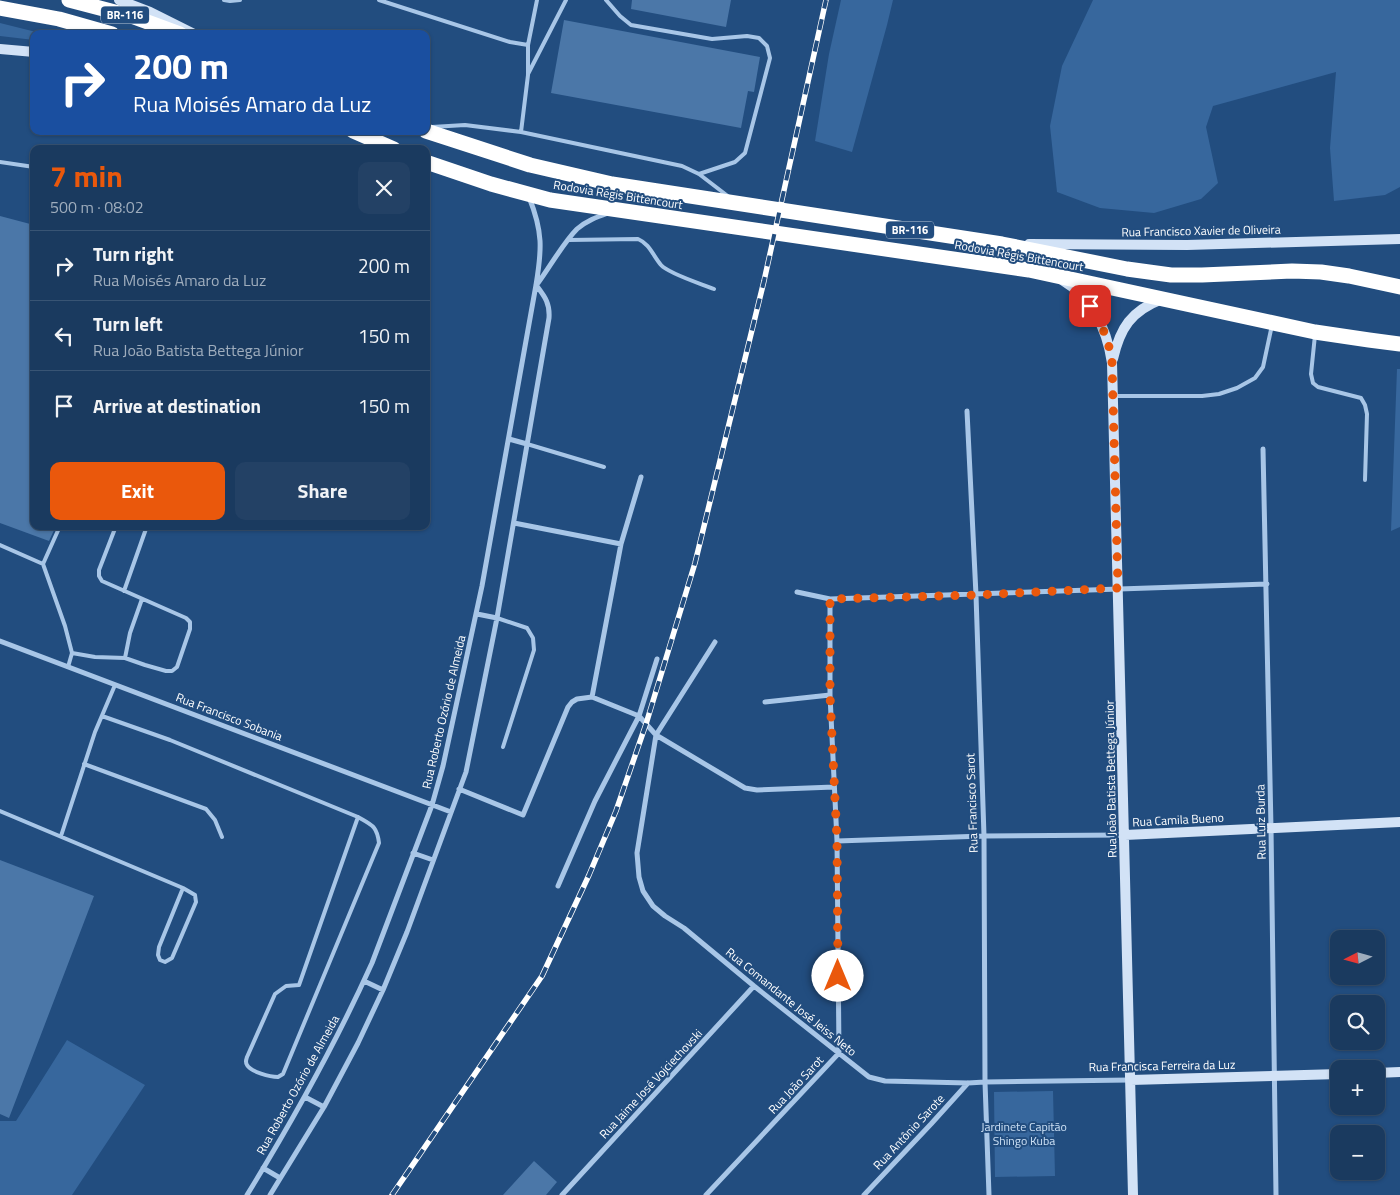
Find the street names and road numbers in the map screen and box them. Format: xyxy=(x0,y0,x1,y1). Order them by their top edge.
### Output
road number: BR-116 xyxy=(101,6,149,24)
street label: Rodovia Régis Bittencourt xyxy=(552,175,685,214)
street label: Rua Francisco Xavier de Oliveira xyxy=(1121,220,1281,241)
road number: BR-116 xyxy=(886,222,934,238)
street label: Rodovia Régis Bittencourt xyxy=(953,235,1086,276)
street label: Rua Roberto Ozório de Almeida xyxy=(417,633,470,791)
street label: Rua Francisco Sobania xyxy=(173,687,285,746)
street label: Rua João Batista Bettega Júnior xyxy=(1100,700,1121,858)
street label: Rua Francisco Sarot xyxy=(960,752,983,853)
street label: Rua Luiz Burda xyxy=(1250,784,1271,860)
street label: Rua Camila Bueno xyxy=(1132,808,1224,831)
street label: Rua Comandante José Jeiss Neto xyxy=(722,943,861,1061)
street label: Rua Roberto Ozório de Almeida xyxy=(251,1011,344,1158)
street label: Rua Jaime José Vojciechovski xyxy=(594,1024,707,1143)
street label: Rua João Sarot xyxy=(763,1050,828,1118)
street label: Rua Francisca Ferreira da Luz xyxy=(1088,1055,1236,1076)
street label: Rua Antônio Sarote xyxy=(868,1089,949,1174)

